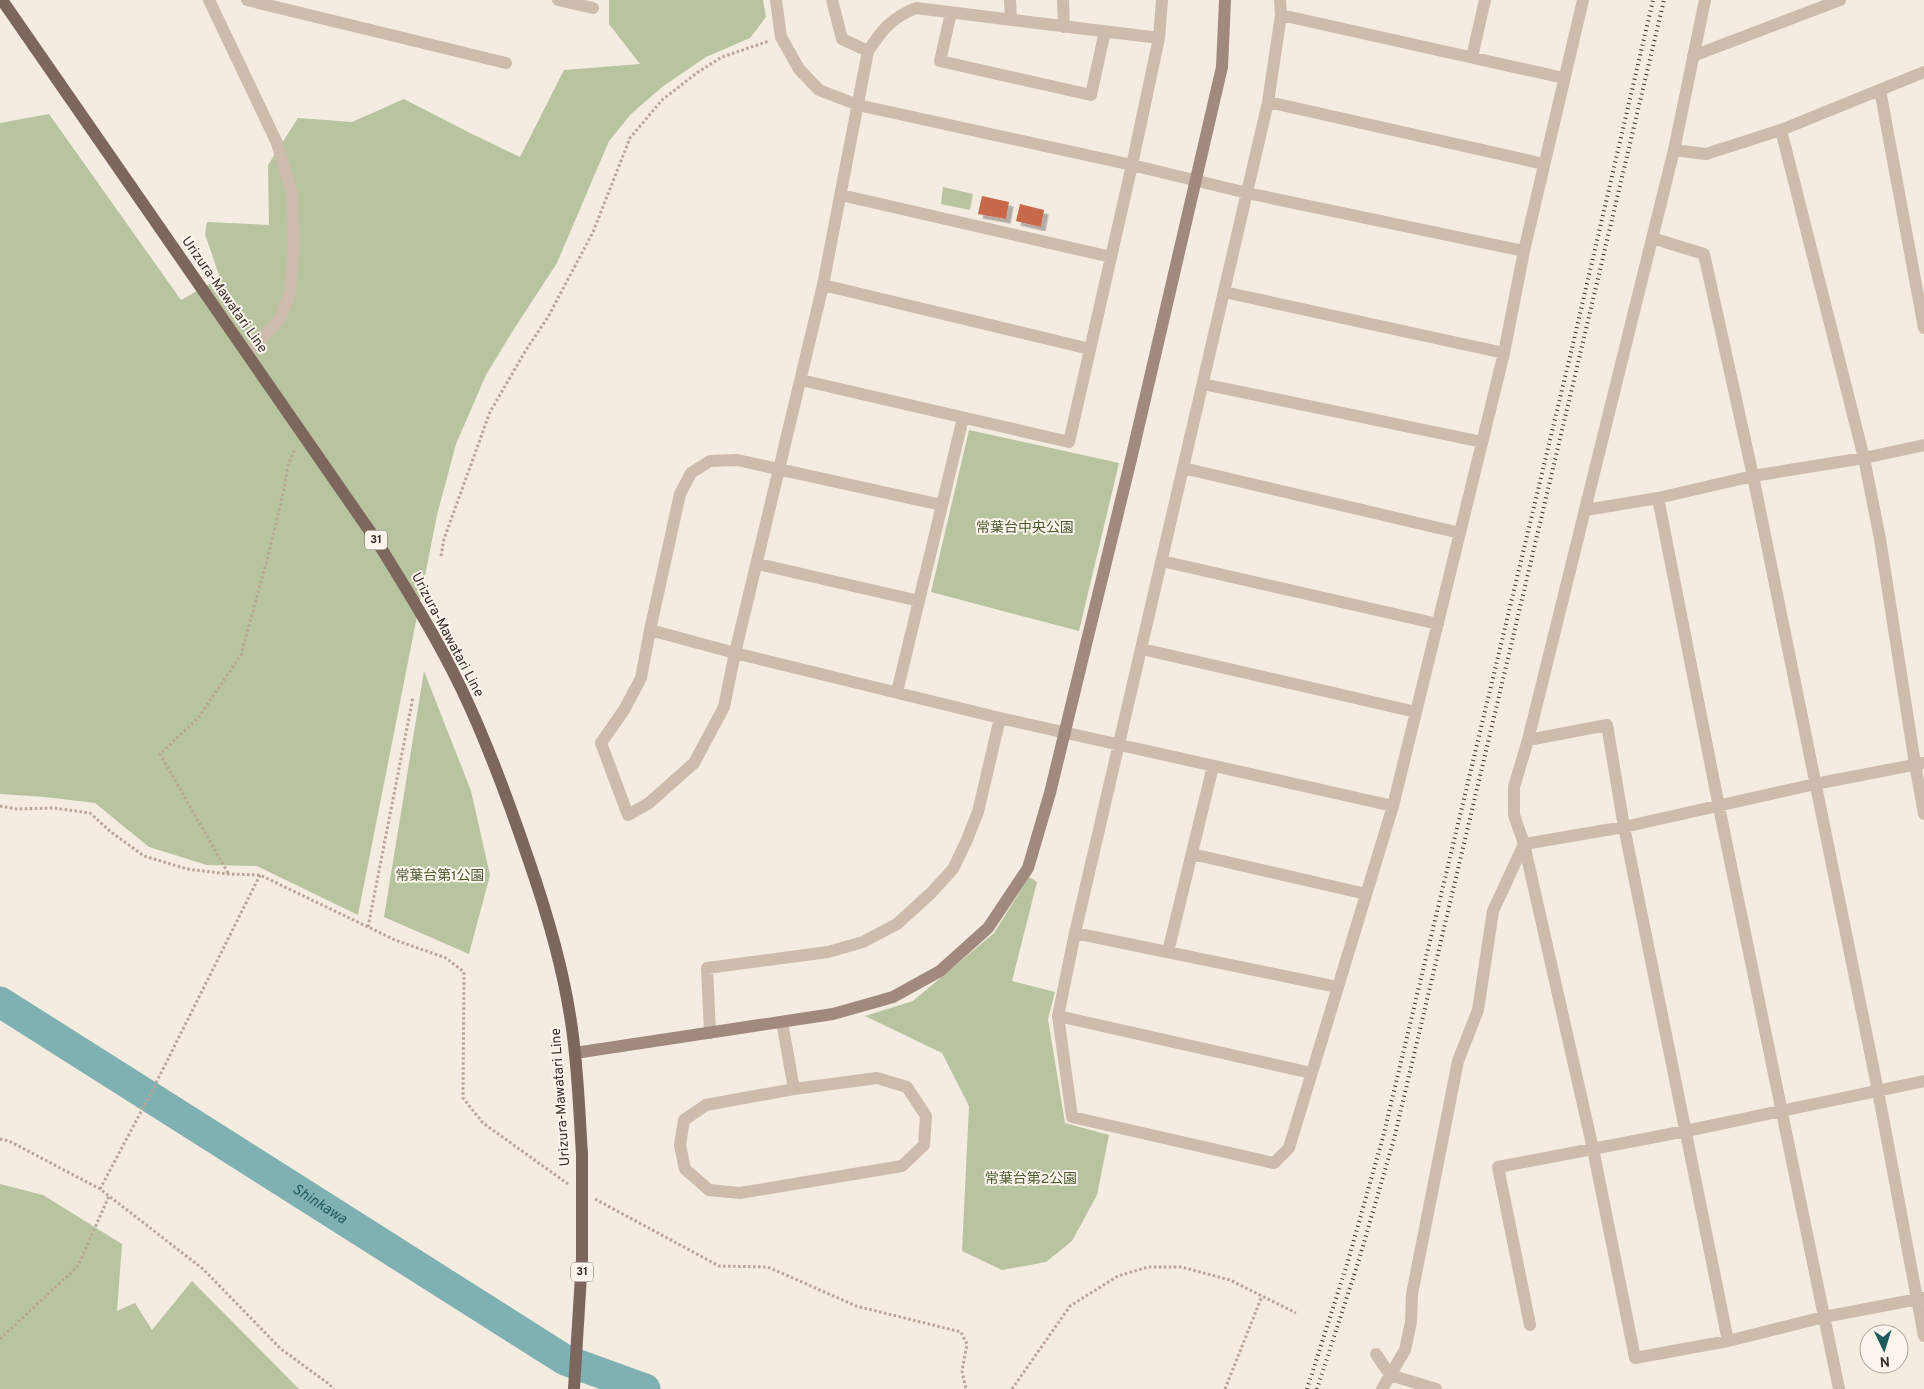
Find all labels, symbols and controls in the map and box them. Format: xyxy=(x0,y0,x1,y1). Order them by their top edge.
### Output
street label: Urizura-Mawatari Line xyxy=(177,233,271,357)
park label: 常葉台中央公園 xyxy=(976,519,1074,537)
road number: 31 xyxy=(365,530,387,550)
street label: Urizura-Mawatari Line xyxy=(407,570,487,700)
park label: 常葉台第1公園 xyxy=(395,867,485,885)
street label: Urizura-Mawatari Line xyxy=(548,1027,574,1167)
park label: 常葉台第2公園 xyxy=(985,1170,1077,1188)
water label: Shinkawa xyxy=(288,1180,350,1229)
road number: 31 xyxy=(571,1262,593,1282)
north arrow xyxy=(1859,1324,1909,1374)
text: N xyxy=(1879,1352,1890,1369)

